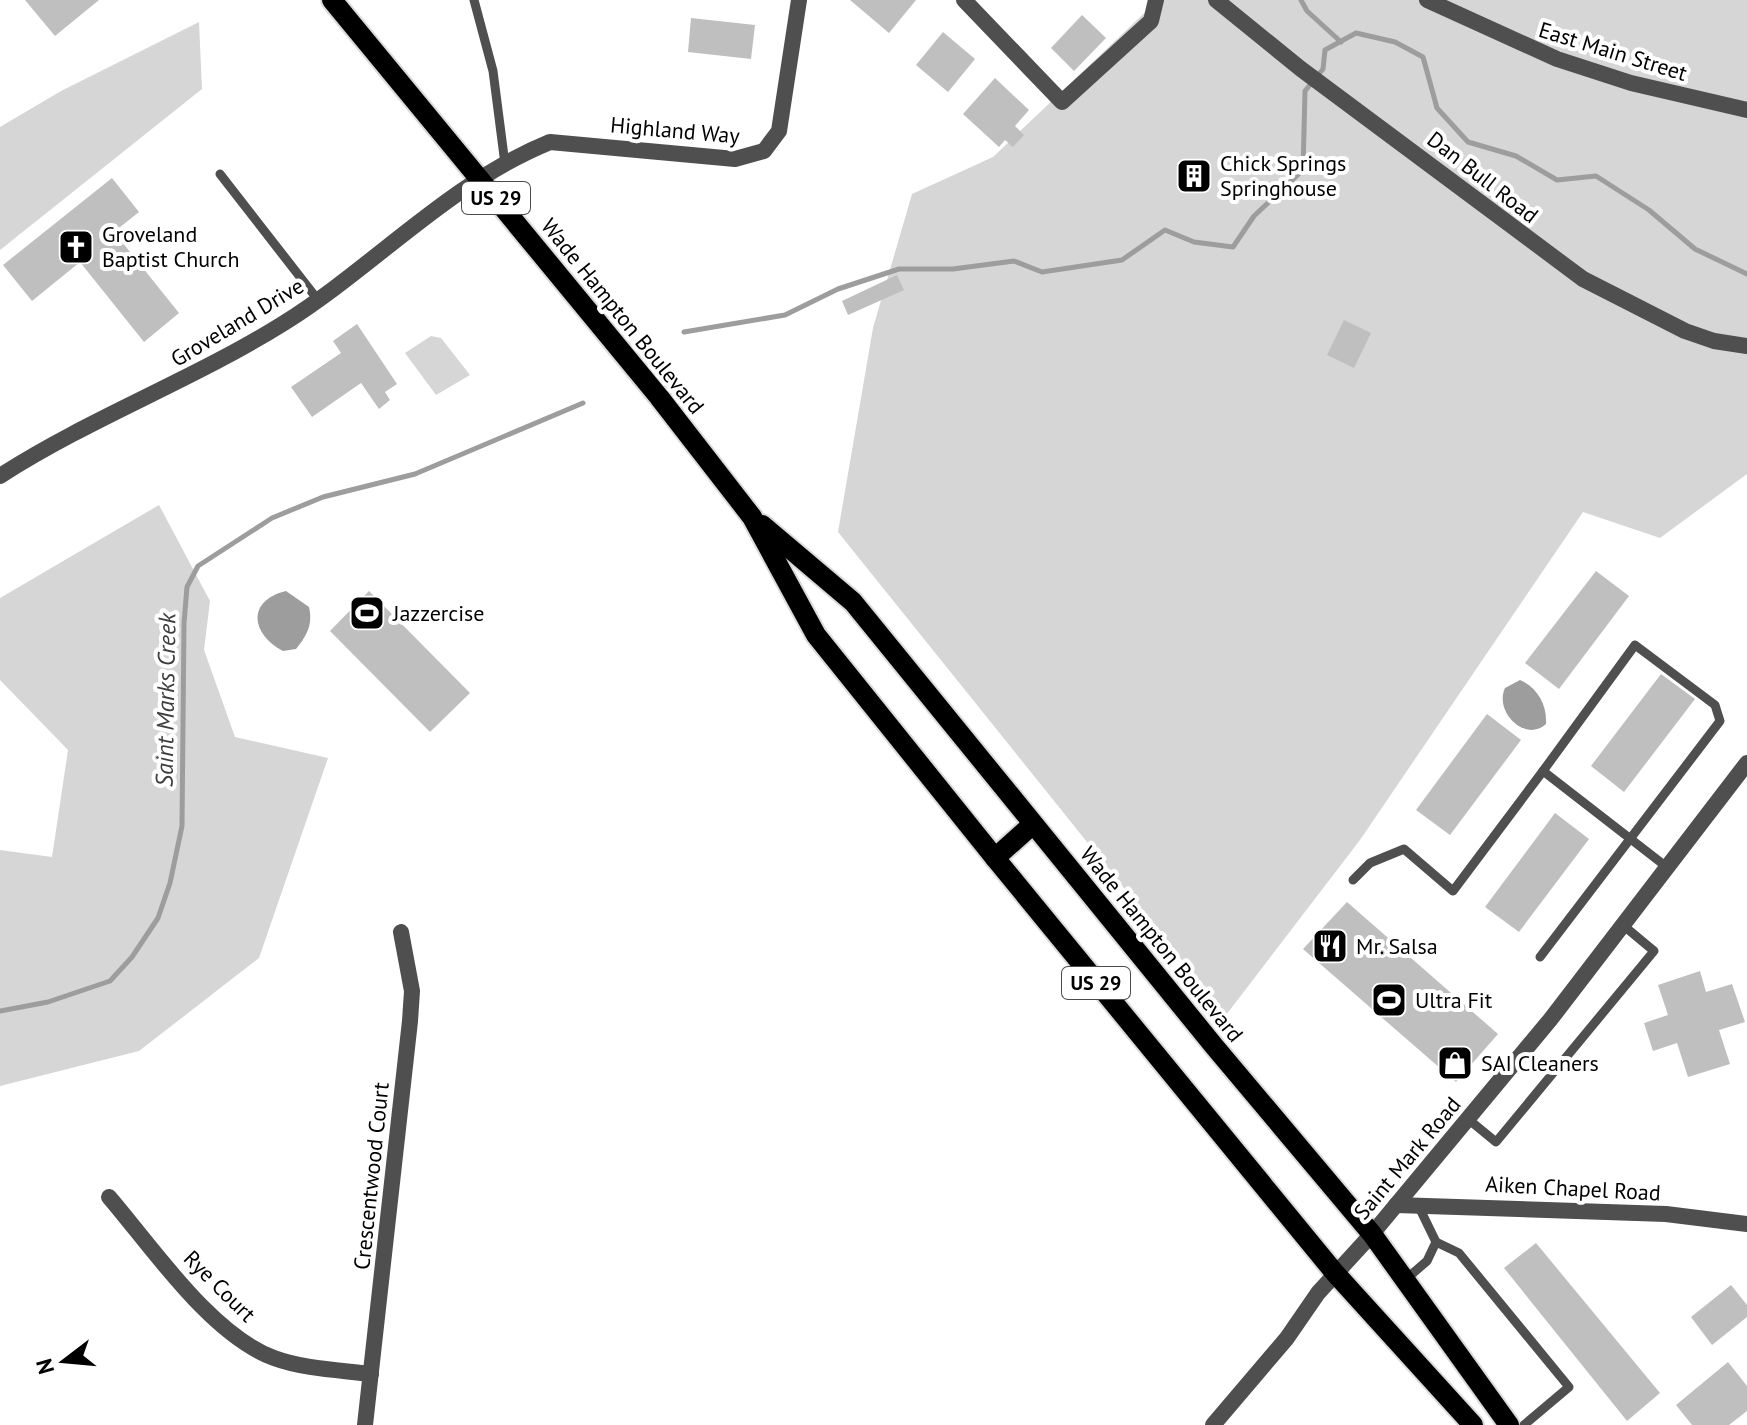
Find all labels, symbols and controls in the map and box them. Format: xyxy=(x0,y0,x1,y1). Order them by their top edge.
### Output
street label: East Main Street xyxy=(1535,15,1691,87)
street label: Highland Way xyxy=(609,110,742,150)
street label: Dan Bull Road xyxy=(1422,125,1544,229)
place label: Chick Springs Springhouse xyxy=(1220,149,1346,202)
building icon: Chick Springs Springhouse xyxy=(1175,157,1213,195)
road number: US 29 xyxy=(462,182,530,214)
street label: Wade Hampton Boulevard xyxy=(535,212,711,420)
place label: Groveland Baptist Church xyxy=(102,220,240,273)
church icon: Groveland Baptist Church xyxy=(57,228,95,266)
street label: Groveland Drive xyxy=(165,271,309,373)
sports icon: Jazzercise xyxy=(348,594,386,632)
place label: Jazzercise xyxy=(392,599,485,627)
water label: Saint Marks Creek xyxy=(148,612,183,787)
street label: Wade Hampton Boulevard xyxy=(1074,840,1250,1048)
restaurant icon: Mr. Salsa xyxy=(1311,927,1349,965)
place label: Mr. Salsa xyxy=(1356,932,1438,960)
road number: US 29 xyxy=(1062,967,1130,999)
sports icon: Ultra Fit xyxy=(1370,981,1408,1019)
place label: Ultra Fit xyxy=(1415,986,1493,1014)
shop icon: SAI Cleaners xyxy=(1436,1044,1474,1082)
place label: SAI Cleaners xyxy=(1481,1049,1599,1077)
street label: Crescentwood Court xyxy=(347,1080,395,1271)
street label: Saint Mark Road xyxy=(1347,1091,1467,1225)
street label: Aiken Chapel Road xyxy=(1485,1169,1661,1207)
street label: Rye Court xyxy=(178,1244,262,1328)
north arrow xyxy=(24,1321,104,1401)
text: N xyxy=(29,1356,60,1377)

